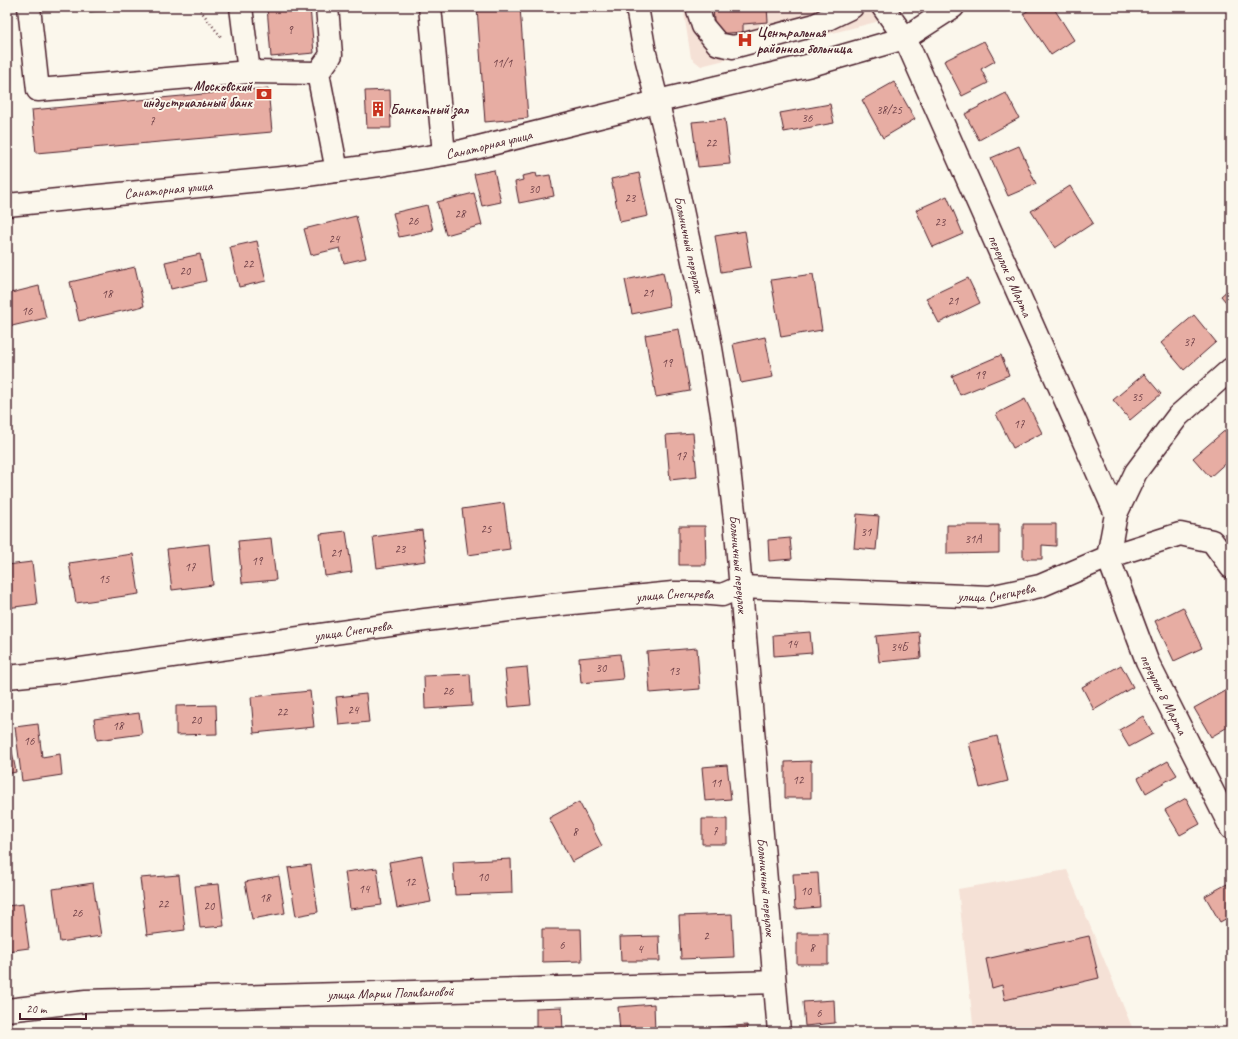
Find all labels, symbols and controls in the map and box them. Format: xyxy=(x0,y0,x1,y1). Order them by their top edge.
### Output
house number: 9 xyxy=(287,22,294,38)
place label: Центральная районная больница xyxy=(757,24,854,57)
hospital icon: Центральная районная больница xyxy=(736,31,754,49)
house number: 11/1 xyxy=(492,55,513,71)
place label: Московский индустриальный банк xyxy=(142,78,253,111)
bank icon: Московский индустриальный банк xyxy=(255,85,273,103)
building icon: Банкетный зал xyxy=(369,100,387,118)
place label: Банкетный зал xyxy=(390,101,469,119)
house number: 38/25 xyxy=(876,102,902,118)
house number: 36 xyxy=(802,110,813,126)
house number: 7 xyxy=(149,113,155,129)
street label: Санаторная улица xyxy=(444,125,535,162)
house number: 22 xyxy=(706,135,718,151)
street label: Санаторная улица xyxy=(124,176,214,202)
house number: 30 xyxy=(529,181,541,197)
house number: 23 xyxy=(625,190,637,206)
street label: Больничный переулок xyxy=(671,194,708,296)
house number: 28 xyxy=(455,206,467,222)
house number: 26 xyxy=(408,213,419,229)
house number: 23 xyxy=(935,214,947,230)
house number: 24 xyxy=(329,231,341,247)
street label: переулок 8 Марта xyxy=(985,232,1036,320)
house number: 22 xyxy=(243,256,255,272)
house number: 20 xyxy=(180,263,192,279)
house number: 21 xyxy=(643,285,654,301)
house number: 18 xyxy=(102,286,114,302)
house number: 21 xyxy=(948,293,959,309)
house number: 16 xyxy=(22,303,33,319)
house number: 37 xyxy=(1184,334,1195,350)
house number: 19 xyxy=(662,355,674,371)
house number: 19 xyxy=(975,367,987,383)
house number: 35 xyxy=(1132,389,1143,405)
house number: 17 xyxy=(1014,416,1025,432)
house number: 17 xyxy=(676,448,687,464)
street label: Больничный переулок xyxy=(726,514,752,616)
house number: 25 xyxy=(481,521,492,537)
house number: 31 xyxy=(861,524,872,540)
house number: 31А xyxy=(965,531,982,547)
house number: 23 xyxy=(395,541,407,557)
house number: 21 xyxy=(331,545,342,561)
house number: 19 xyxy=(252,553,264,569)
house number: 17 xyxy=(185,559,196,575)
house number: 15 xyxy=(99,571,110,587)
street label: улица Снегирева xyxy=(956,579,1037,606)
street label: улица Снегирева xyxy=(634,584,715,605)
street label: улица Снегирева xyxy=(312,616,393,644)
house number: 14 xyxy=(787,636,799,652)
house number: 34Б xyxy=(891,639,909,655)
street label: переулок 8 Марта xyxy=(1137,652,1192,739)
house number: 30 xyxy=(596,660,608,676)
house number: 13 xyxy=(669,663,681,679)
house number: 26 xyxy=(443,683,454,699)
house number: 24 xyxy=(348,702,360,718)
house number: 22 xyxy=(277,704,289,720)
house number: 20 xyxy=(191,712,203,728)
house number: 18 xyxy=(113,718,125,734)
house number: 16 xyxy=(24,733,35,749)
house number: 12 xyxy=(793,772,805,788)
house number: 11 xyxy=(711,775,722,791)
house number: 7 xyxy=(712,823,718,839)
house number: 8 xyxy=(572,824,579,840)
street label: Больничный переулок xyxy=(754,837,779,938)
house number: 10 xyxy=(478,869,490,885)
house number: 12 xyxy=(405,874,417,890)
house number: 14 xyxy=(359,881,371,897)
house number: 10 xyxy=(801,883,813,899)
house number: 18 xyxy=(260,890,272,906)
house number: 22 xyxy=(158,896,170,912)
house number: 20 xyxy=(204,898,216,914)
house number: 26 xyxy=(72,905,83,921)
house number: 2 xyxy=(703,928,710,944)
house number: 6 xyxy=(559,937,565,953)
house number: 8 xyxy=(809,940,816,956)
house number: 4 xyxy=(637,941,644,957)
street label: улица Марии Поливановой xyxy=(326,982,455,1003)
scale bar xyxy=(20,995,86,1021)
text: 20 m xyxy=(26,1001,48,1017)
house number: 6 xyxy=(816,1005,822,1021)

